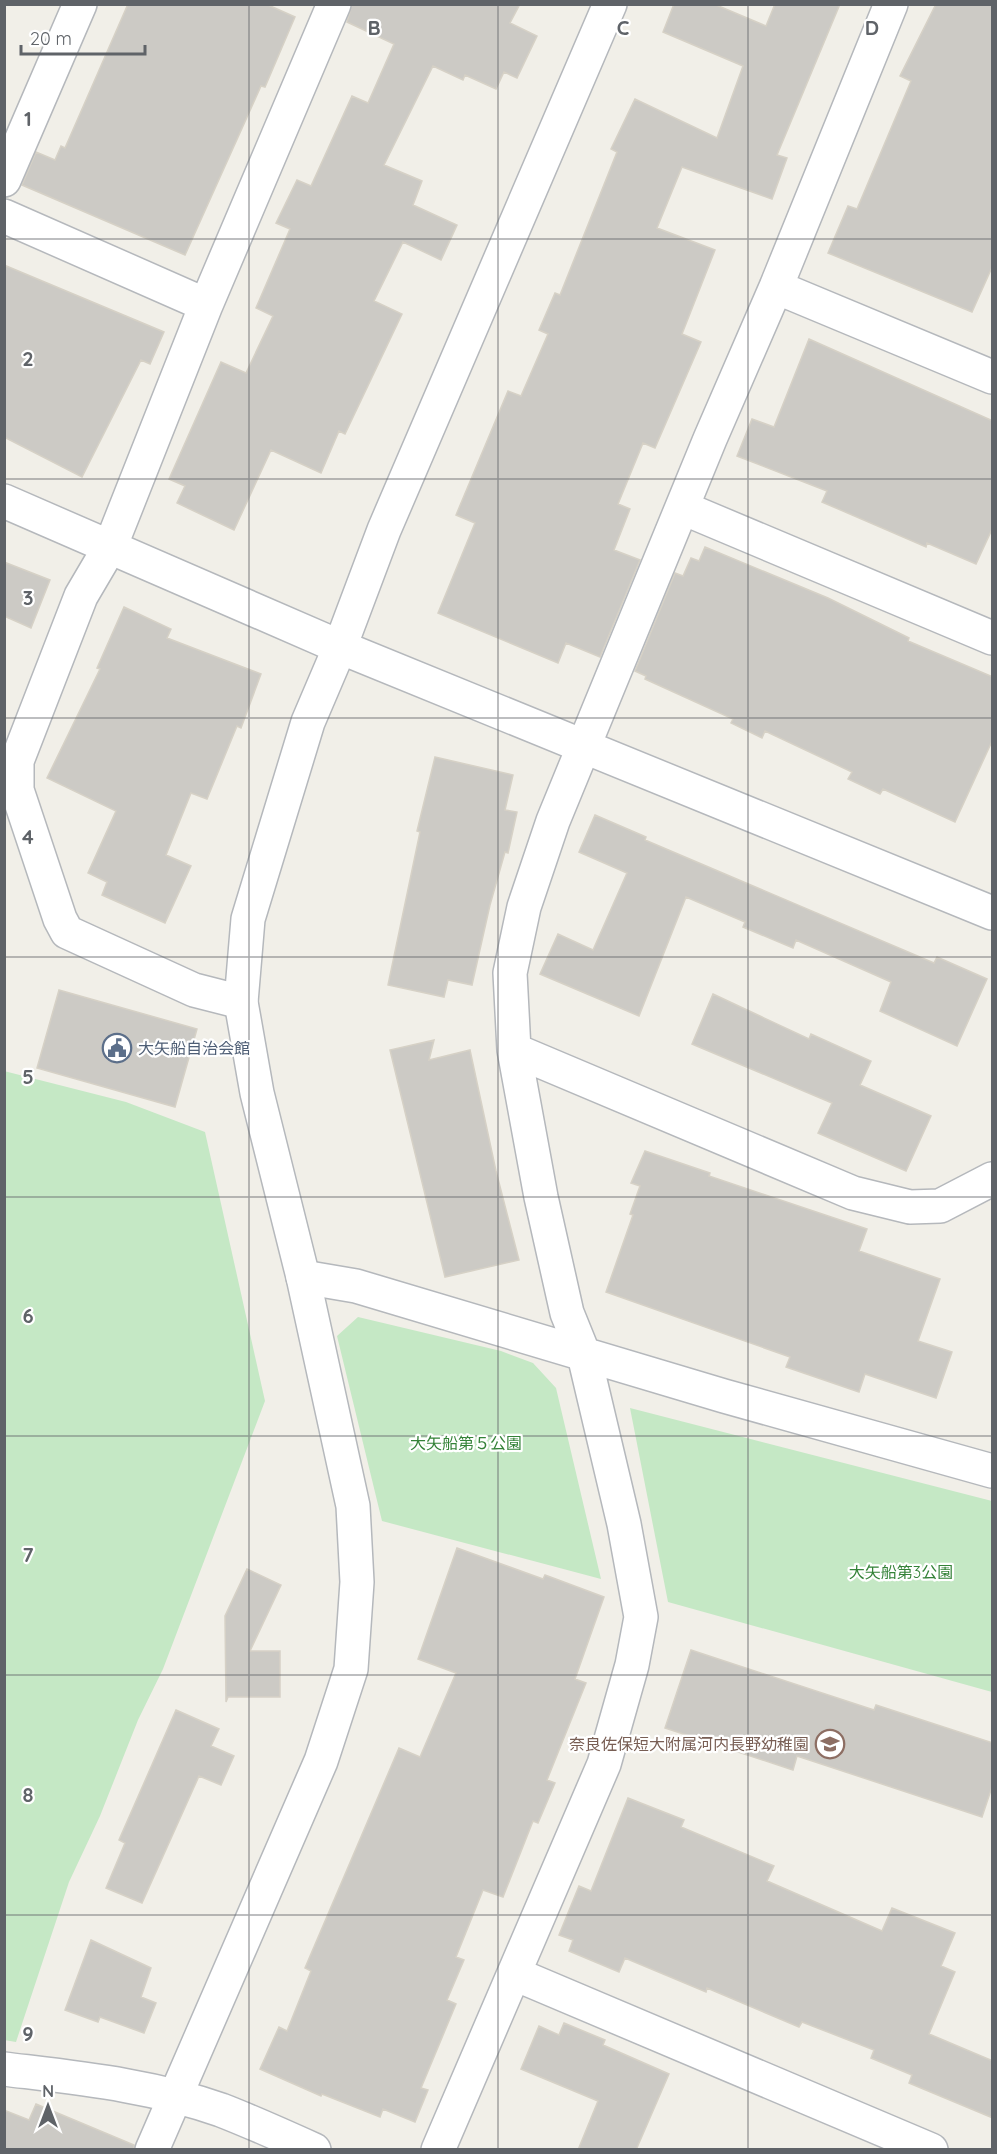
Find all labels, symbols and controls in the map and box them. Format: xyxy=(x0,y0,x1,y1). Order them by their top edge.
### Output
text: B xyxy=(367,15,381,40)
text: C xyxy=(617,15,630,40)
text: D xyxy=(865,15,879,40)
scale bar xyxy=(21,18,146,56)
text: 20 m xyxy=(30,27,72,50)
text: 1 xyxy=(24,106,32,131)
text: 2 xyxy=(22,346,34,371)
text: 3 xyxy=(23,585,33,610)
text: 4 xyxy=(22,824,34,849)
public building icon: 大矢船自治会館 xyxy=(101,1032,133,1064)
place label: 大矢船自治会館 xyxy=(138,1038,250,1058)
text: 5 xyxy=(22,1064,34,1089)
text: 6 xyxy=(22,1303,34,1328)
park label: 大矢船第５公園 xyxy=(410,1433,522,1453)
text: 7 xyxy=(23,1542,34,1567)
park label: 大矢船第3公園 xyxy=(849,1562,953,1582)
school or university icon: 奈良佐保短大附属河内長野幼稚園 xyxy=(814,1728,846,1760)
place label: 奈良佐保短大附属河内長野幼稚園 xyxy=(569,1734,809,1754)
text: 8 xyxy=(23,1782,34,1807)
text: 9 xyxy=(22,2021,34,2046)
north arrow xyxy=(18,2076,78,2136)
text: N xyxy=(42,2081,54,2101)

